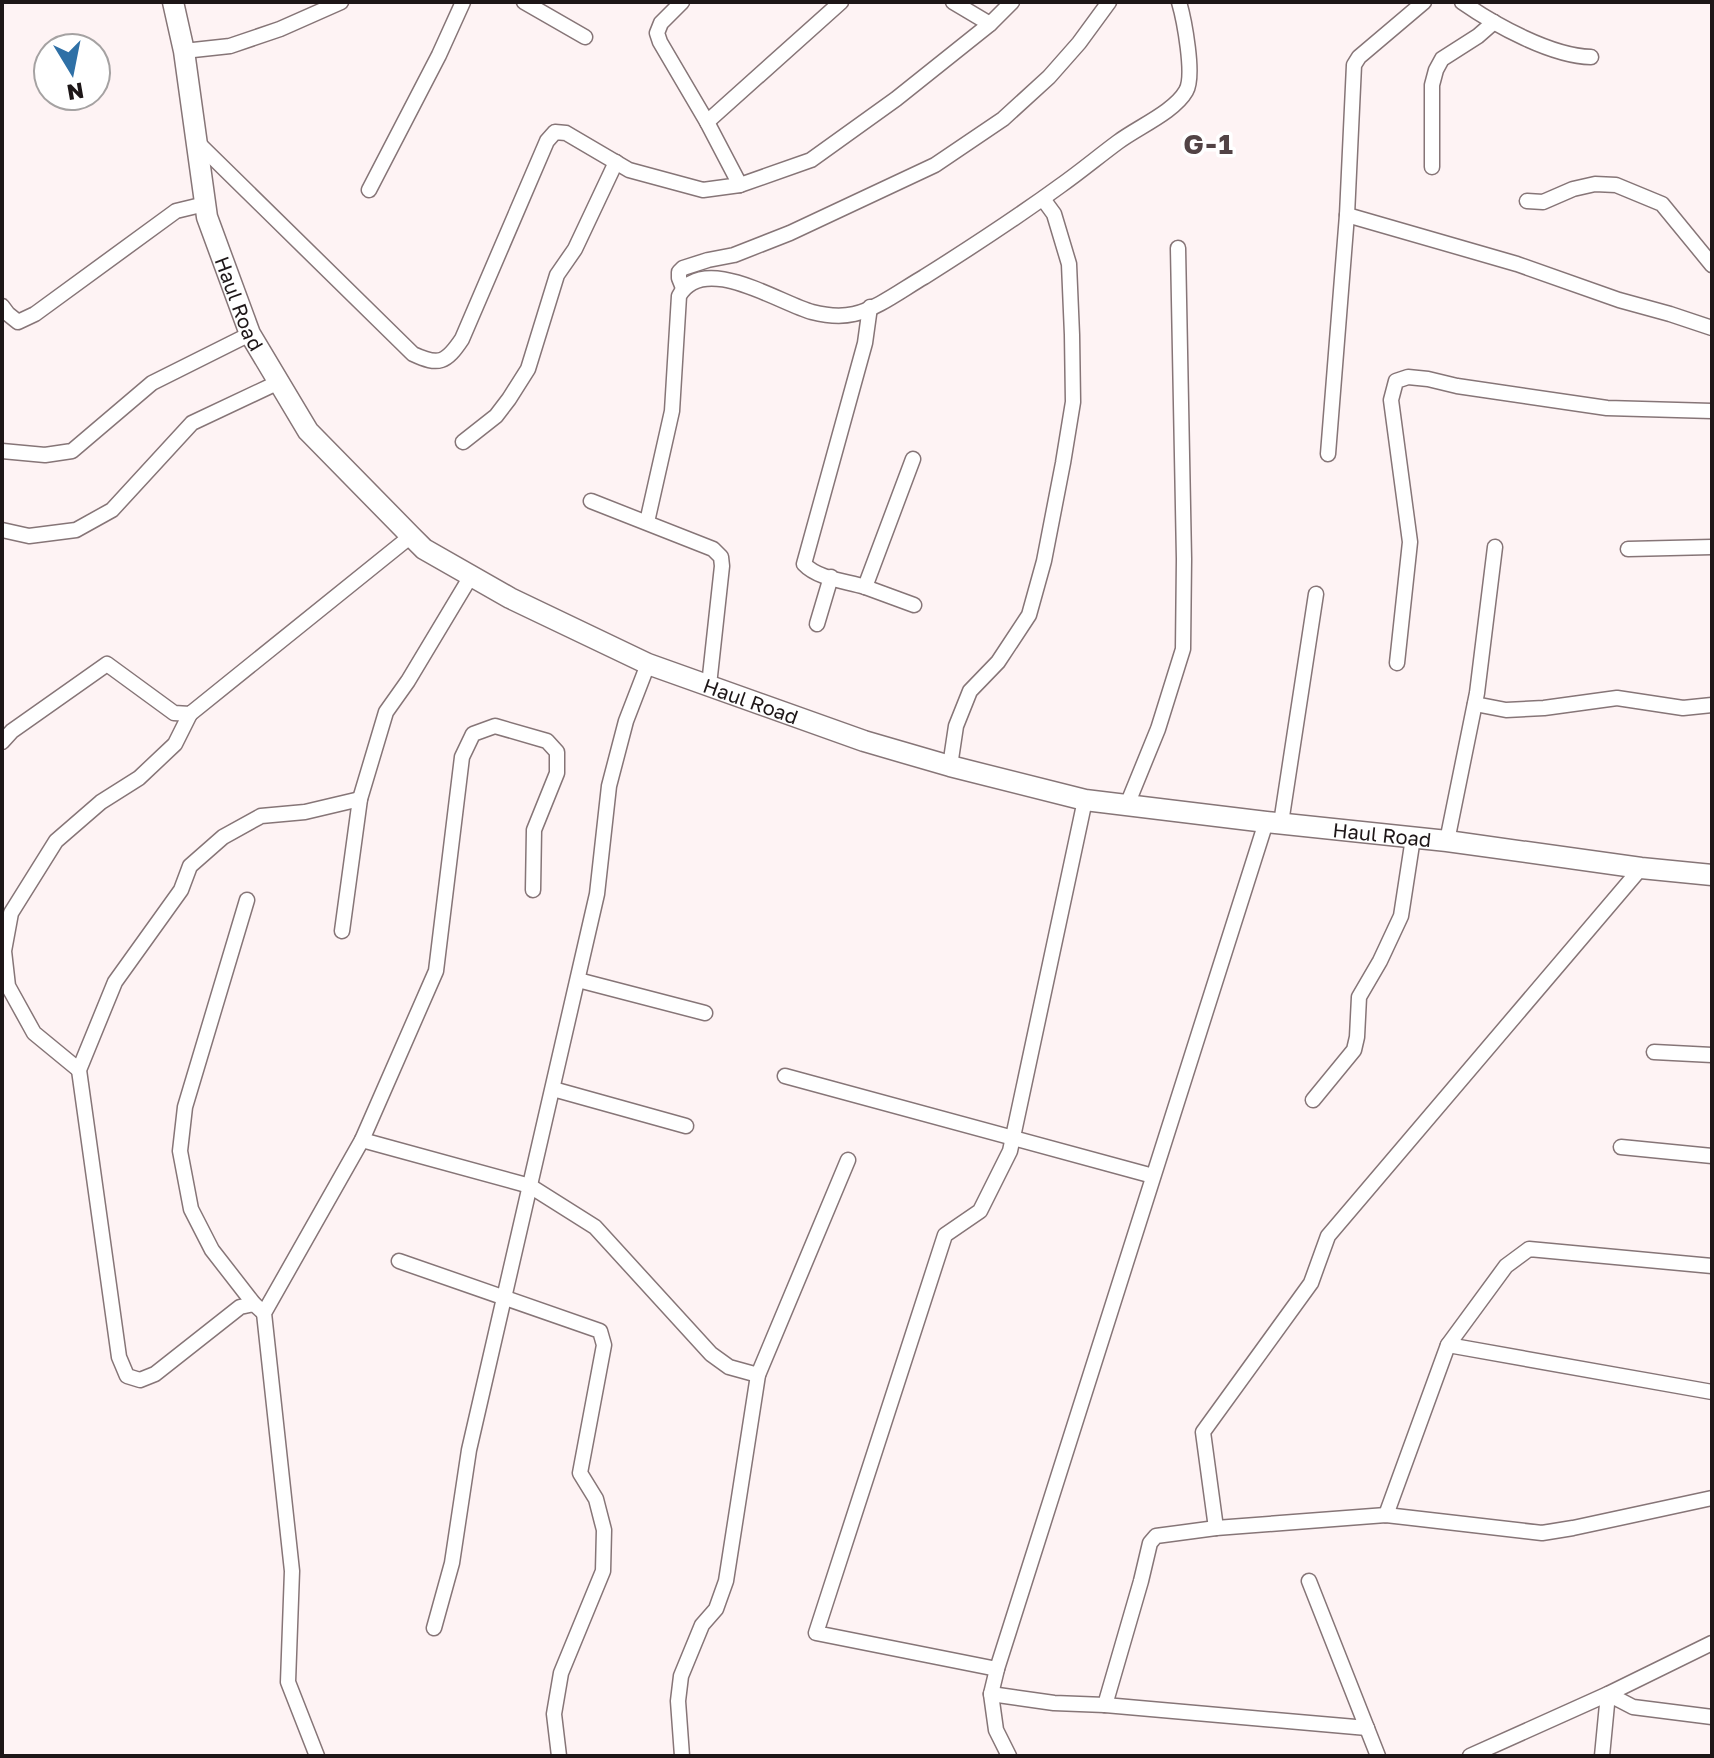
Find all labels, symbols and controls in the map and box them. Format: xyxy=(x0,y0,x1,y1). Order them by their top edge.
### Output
north arrow xyxy=(32,32,112,112)
text: N xyxy=(65,77,86,107)
district label: G-1 xyxy=(1183,127,1235,160)
street label: Haul Road xyxy=(210,253,269,355)
street label: Haul Road xyxy=(700,673,801,729)
street label: Haul Road xyxy=(1332,817,1433,851)

